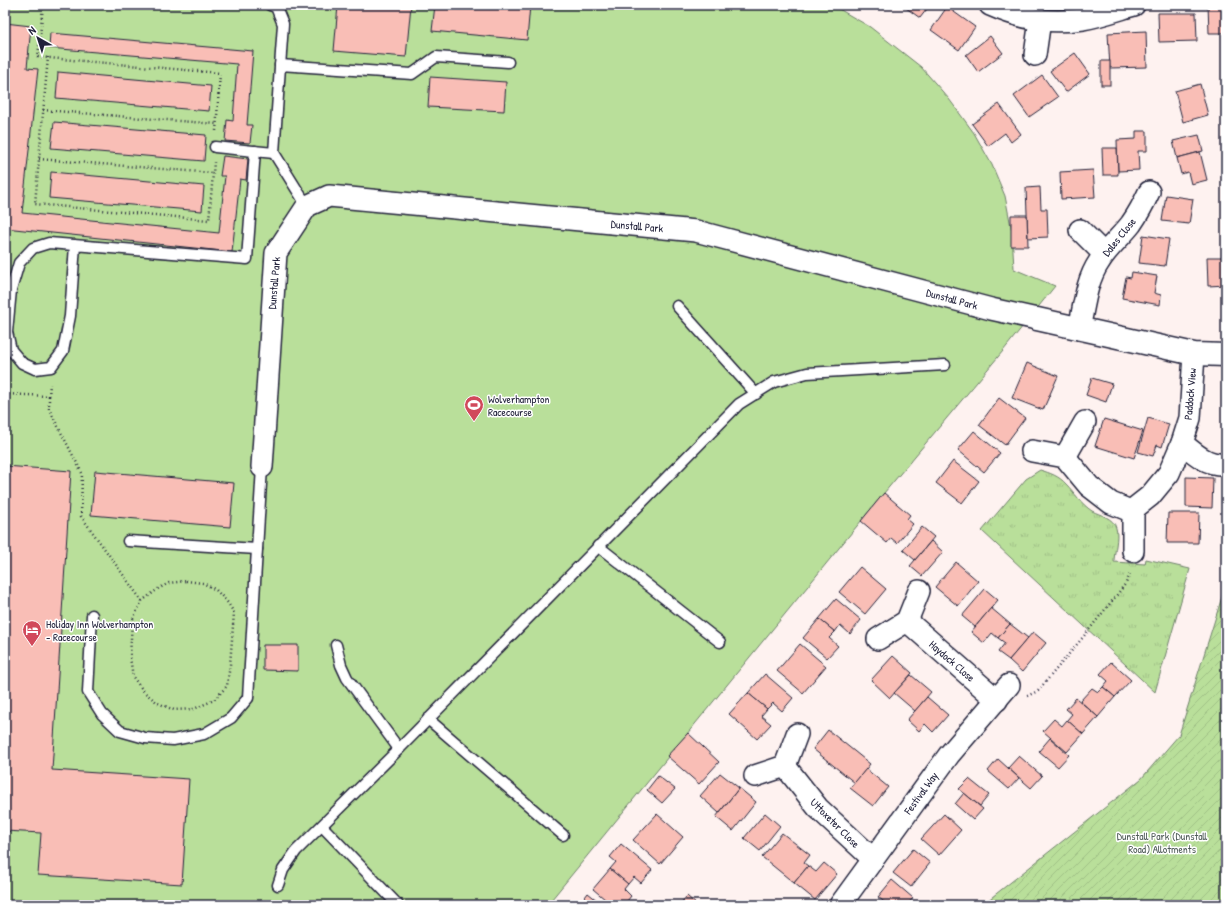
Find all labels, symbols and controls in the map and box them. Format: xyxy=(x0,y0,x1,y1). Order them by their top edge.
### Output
north arrow xyxy=(18,18,58,58)
text: N xyxy=(25,23,38,38)
street label: Dales Close xyxy=(1099,214,1139,259)
street label: Dunstall Park xyxy=(610,217,664,235)
street label: Dunstall Park xyxy=(265,256,283,310)
street label: Dunstall Park xyxy=(925,285,980,313)
street label: Paddock View xyxy=(1181,367,1199,421)
place label: Wolverhampton Racecourse xyxy=(488,392,549,419)
sports icon: Wolverhampton Racecourse xyxy=(463,394,485,422)
place label: Holiday Inn Wolverhampton - Racecourse xyxy=(46,617,153,644)
hotel icon: Holiday Inn Wolverhampton - Racecourse xyxy=(21,619,43,647)
street label: Haydock Close xyxy=(926,637,978,685)
street label: Festival Way xyxy=(900,769,941,818)
street label: Uttoxeter Close xyxy=(807,795,863,851)
park label: Dunstall Park (Dunstall Road) Allotments xyxy=(1117,829,1207,856)

